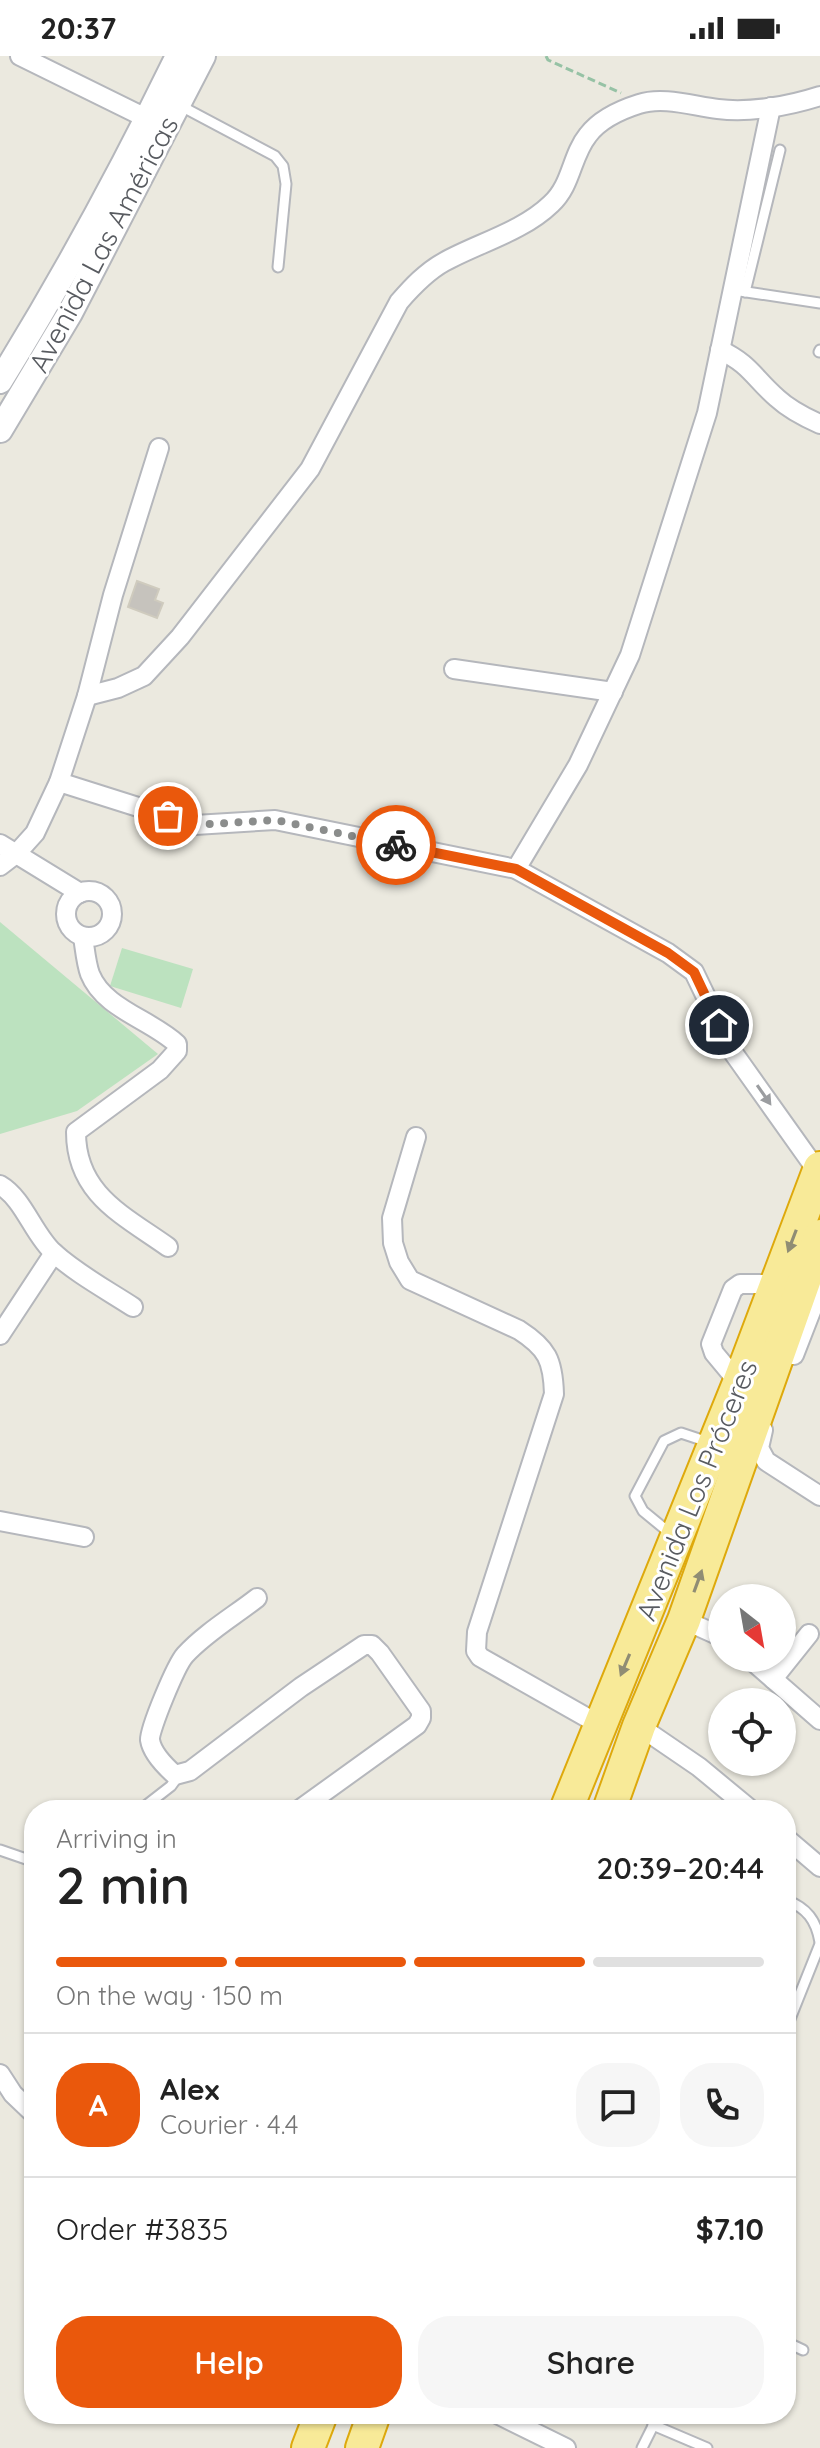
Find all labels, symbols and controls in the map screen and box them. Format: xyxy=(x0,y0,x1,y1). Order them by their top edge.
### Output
text: 20:37 xyxy=(40,9,116,47)
street label: Avenida Las Américas xyxy=(21,110,185,378)
pin xyxy=(134,782,202,850)
icon: bag xyxy=(146,794,190,838)
courier xyxy=(356,805,436,885)
icon: bike xyxy=(374,823,418,867)
pin xyxy=(685,991,753,1059)
icon: home xyxy=(697,1003,741,1047)
one-way arrow xyxy=(756,1085,771,1106)
one-way arrow xyxy=(786,1229,798,1253)
street label: Avenida Los Próceres xyxy=(628,1355,764,1625)
one-way arrow xyxy=(692,1569,705,1593)
north arrow xyxy=(708,1584,796,1672)
map controls xyxy=(708,1584,796,1776)
one-way arrow xyxy=(619,1653,632,1677)
button: locate xyxy=(708,1688,796,1776)
text: Arriving in xyxy=(56,1822,177,1855)
text: 20:39–20:44 xyxy=(597,1849,764,1887)
text: 2 min xyxy=(56,1852,190,1917)
text: On the way · 150 m xyxy=(56,1979,283,2012)
button: chat xyxy=(576,2063,660,2147)
button: phone xyxy=(680,2063,764,2147)
text: Alex xyxy=(160,2070,219,2108)
text: A xyxy=(88,2086,108,2124)
text: Courier · 4.4 xyxy=(160,2108,298,2141)
text: Order #3835 xyxy=(56,2210,228,2248)
text: $7.10 xyxy=(696,2210,764,2248)
button: Help xyxy=(56,2316,402,2408)
button: Share xyxy=(418,2316,764,2408)

